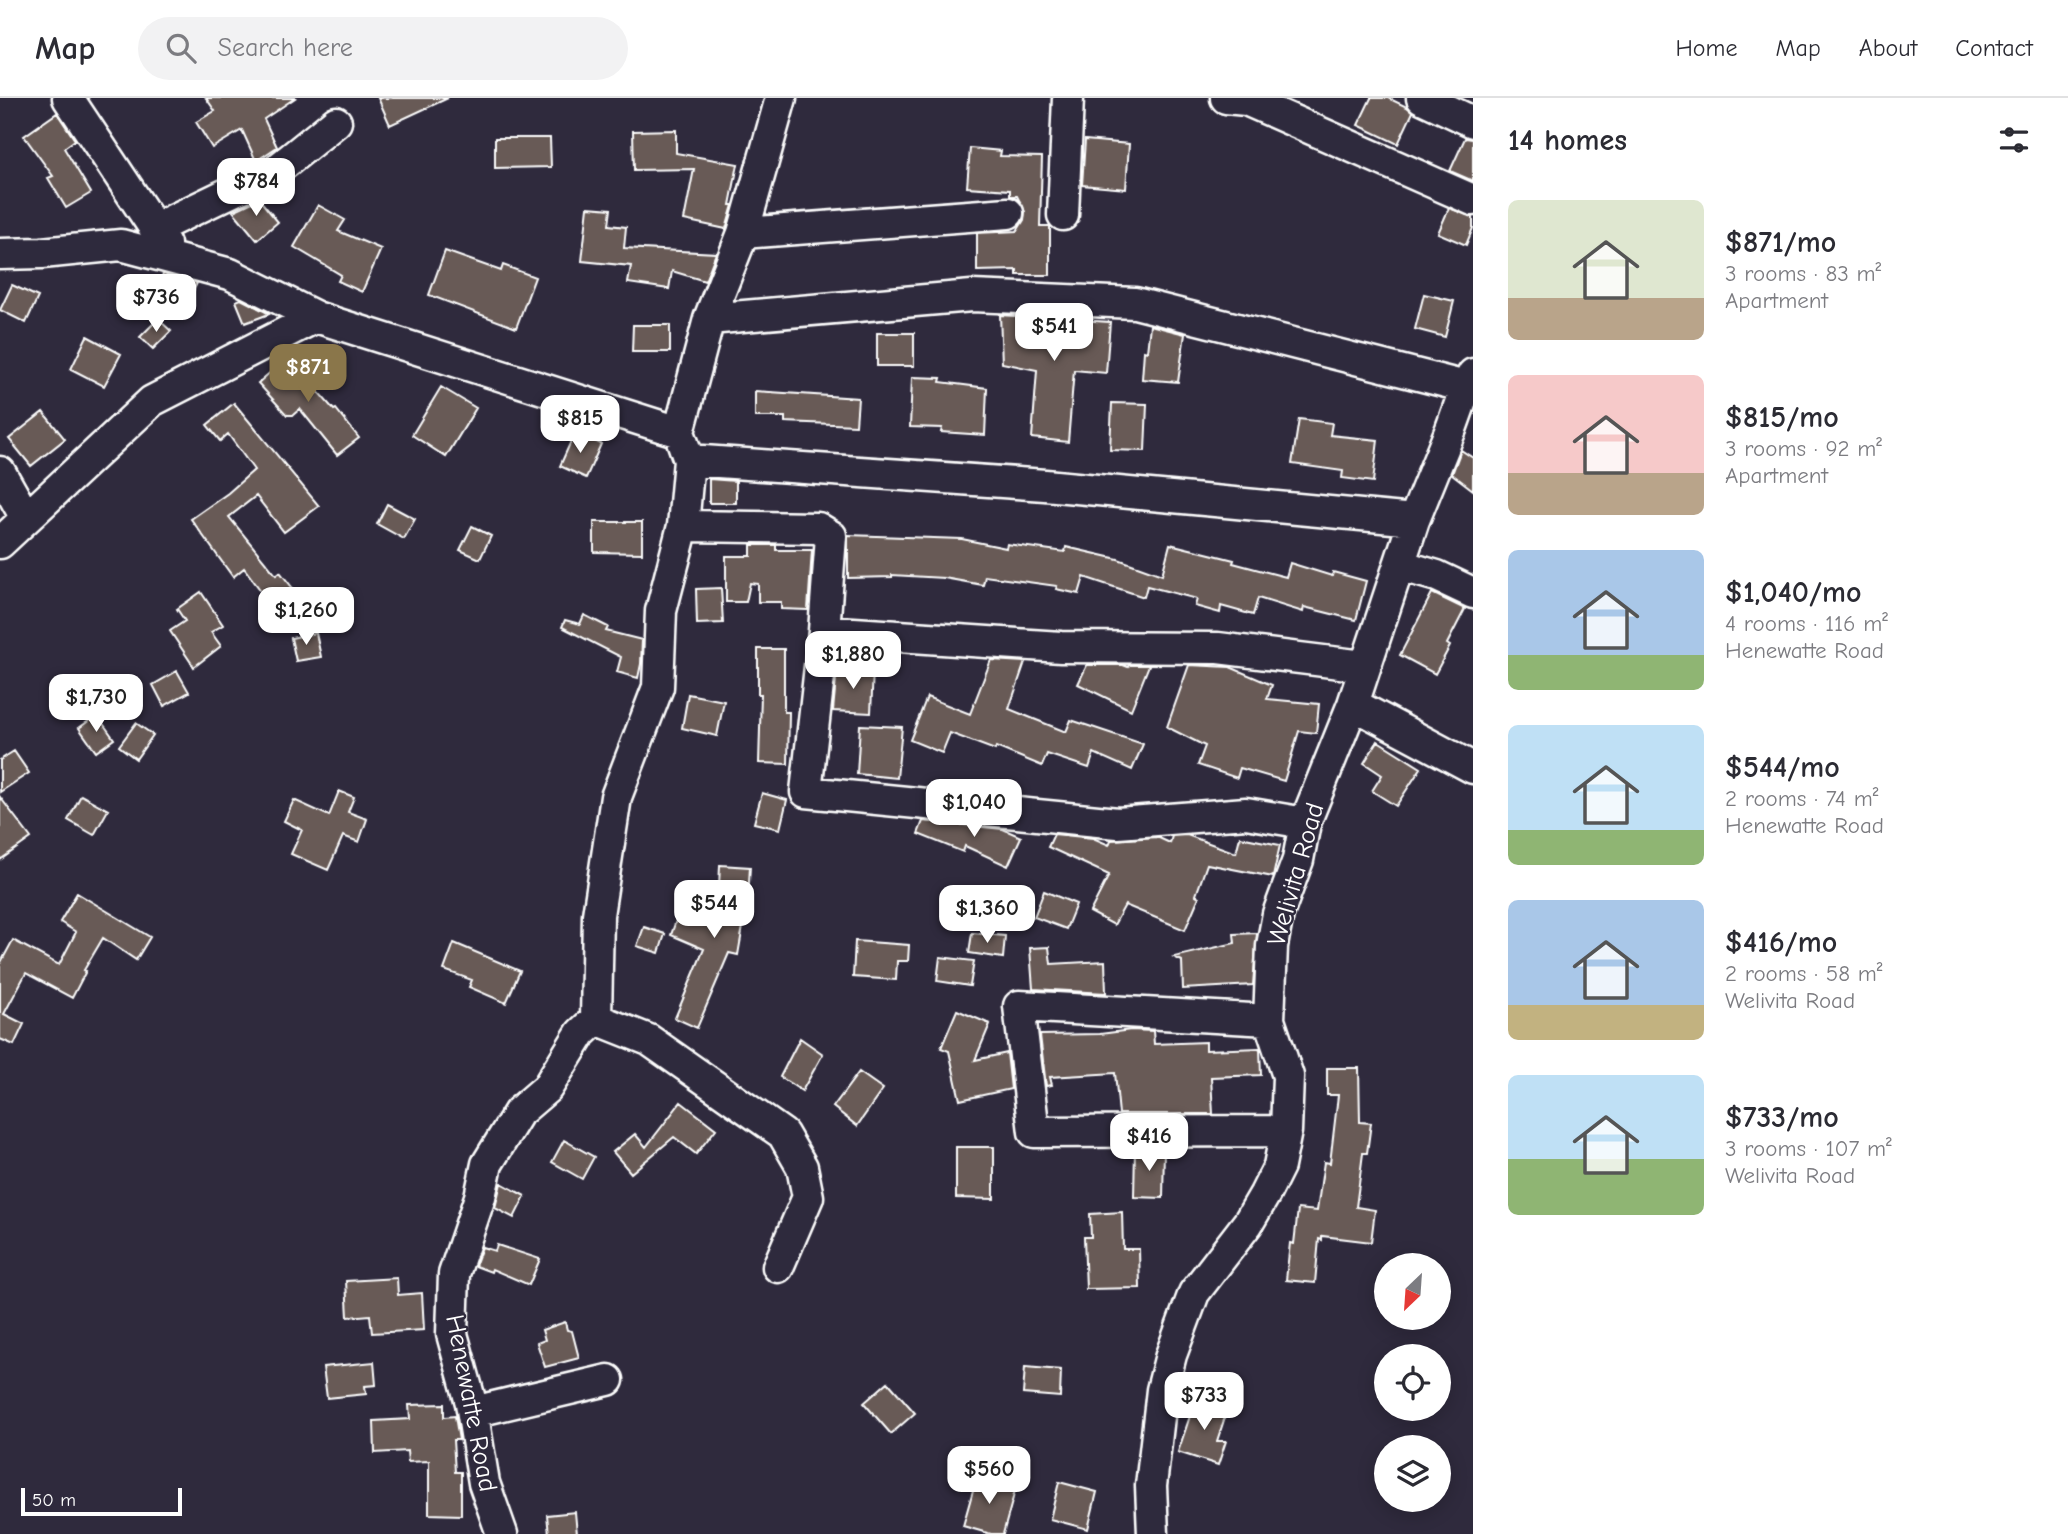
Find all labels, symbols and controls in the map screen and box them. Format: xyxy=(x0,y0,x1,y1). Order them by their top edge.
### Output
search box xyxy=(138,17,628,80)
text: Map xyxy=(35,29,96,67)
icon: search xyxy=(162,29,200,67)
text: Search here xyxy=(218,33,353,63)
text: Home xyxy=(1676,34,1737,62)
text: Map xyxy=(1775,34,1821,62)
text: About xyxy=(1859,34,1917,62)
text: Contact xyxy=(1955,34,2033,62)
icon: filters xyxy=(1995,121,2033,159)
text: 14 homes xyxy=(1508,123,1627,158)
pin: $784 xyxy=(215,158,297,218)
text: $784 xyxy=(233,167,279,194)
text: $871/mo xyxy=(1725,225,1836,260)
icon: home xyxy=(1564,228,1648,312)
text: 3 rooms · 83 m² xyxy=(1725,260,1881,287)
pin: $736 xyxy=(115,274,197,334)
text: $736 xyxy=(132,283,180,310)
text: Apartment xyxy=(1725,287,1828,314)
pin: $541 xyxy=(1013,303,1095,363)
text: $541 xyxy=(1031,312,1077,339)
pin: $871 xyxy=(267,344,349,404)
text: $871 xyxy=(285,353,331,380)
pin: $815 xyxy=(539,396,621,455)
text: $815/mo xyxy=(1725,400,1839,435)
icon: home xyxy=(1564,403,1648,487)
text: $815 xyxy=(557,404,603,431)
text: 3 rooms · 92 m² xyxy=(1725,435,1882,462)
text: Apartment xyxy=(1725,462,1828,489)
text: $1,040/mo xyxy=(1725,575,1862,610)
icon: home xyxy=(1564,578,1648,662)
pin: $1,260 xyxy=(249,588,363,647)
text: $1,260 xyxy=(274,596,338,623)
text: 4 rooms · 116 m² xyxy=(1725,610,1888,637)
pin: $1,880 xyxy=(796,632,910,691)
text: Henewatte Road xyxy=(1725,637,1884,664)
text: $1,880 xyxy=(821,640,885,667)
pin: $1,730 xyxy=(39,674,153,734)
text: $1,730 xyxy=(65,683,127,710)
text: $544/mo xyxy=(1725,750,1840,785)
icon: home xyxy=(1564,753,1648,837)
pin: $1,040 xyxy=(917,780,1031,839)
text: 2 rooms · 74 m² xyxy=(1725,785,1878,812)
text: $1,040 xyxy=(942,788,1006,815)
street label: Welivita Road xyxy=(1261,799,1331,949)
text: Henewatte Road xyxy=(1725,812,1884,839)
pin: $544 xyxy=(673,880,755,940)
pin: $1,360 xyxy=(930,886,1044,945)
text: $544 xyxy=(690,889,738,916)
text: $1,360 xyxy=(955,894,1019,921)
text: $416/mo xyxy=(1725,925,1837,960)
icon: home xyxy=(1564,928,1648,1012)
text: 2 rooms · 58 m² xyxy=(1725,960,1883,987)
text: Welivita Road xyxy=(1725,987,1855,1014)
text: $733/mo xyxy=(1725,1100,1839,1135)
icon: home xyxy=(1564,1103,1648,1187)
pin: $416 xyxy=(1108,1114,1190,1173)
text: $416 xyxy=(1126,1122,1172,1149)
text: 3 rooms · 107 m² xyxy=(1725,1135,1892,1162)
text: Welivita Road xyxy=(1725,1162,1855,1189)
north arrow xyxy=(1374,1253,1451,1330)
map controls xyxy=(1374,1253,1451,1512)
street label: Henewatte Road xyxy=(439,1312,503,1494)
button: locate xyxy=(1374,1344,1451,1421)
pin: $733 xyxy=(1163,1372,1245,1432)
text: $733 xyxy=(1181,1381,1227,1408)
button: layers xyxy=(1374,1435,1451,1512)
pin: $560 xyxy=(948,1446,1030,1506)
text: $560 xyxy=(963,1455,1015,1482)
scale bar xyxy=(21,1485,182,1517)
text: 50 m xyxy=(32,1489,76,1511)

